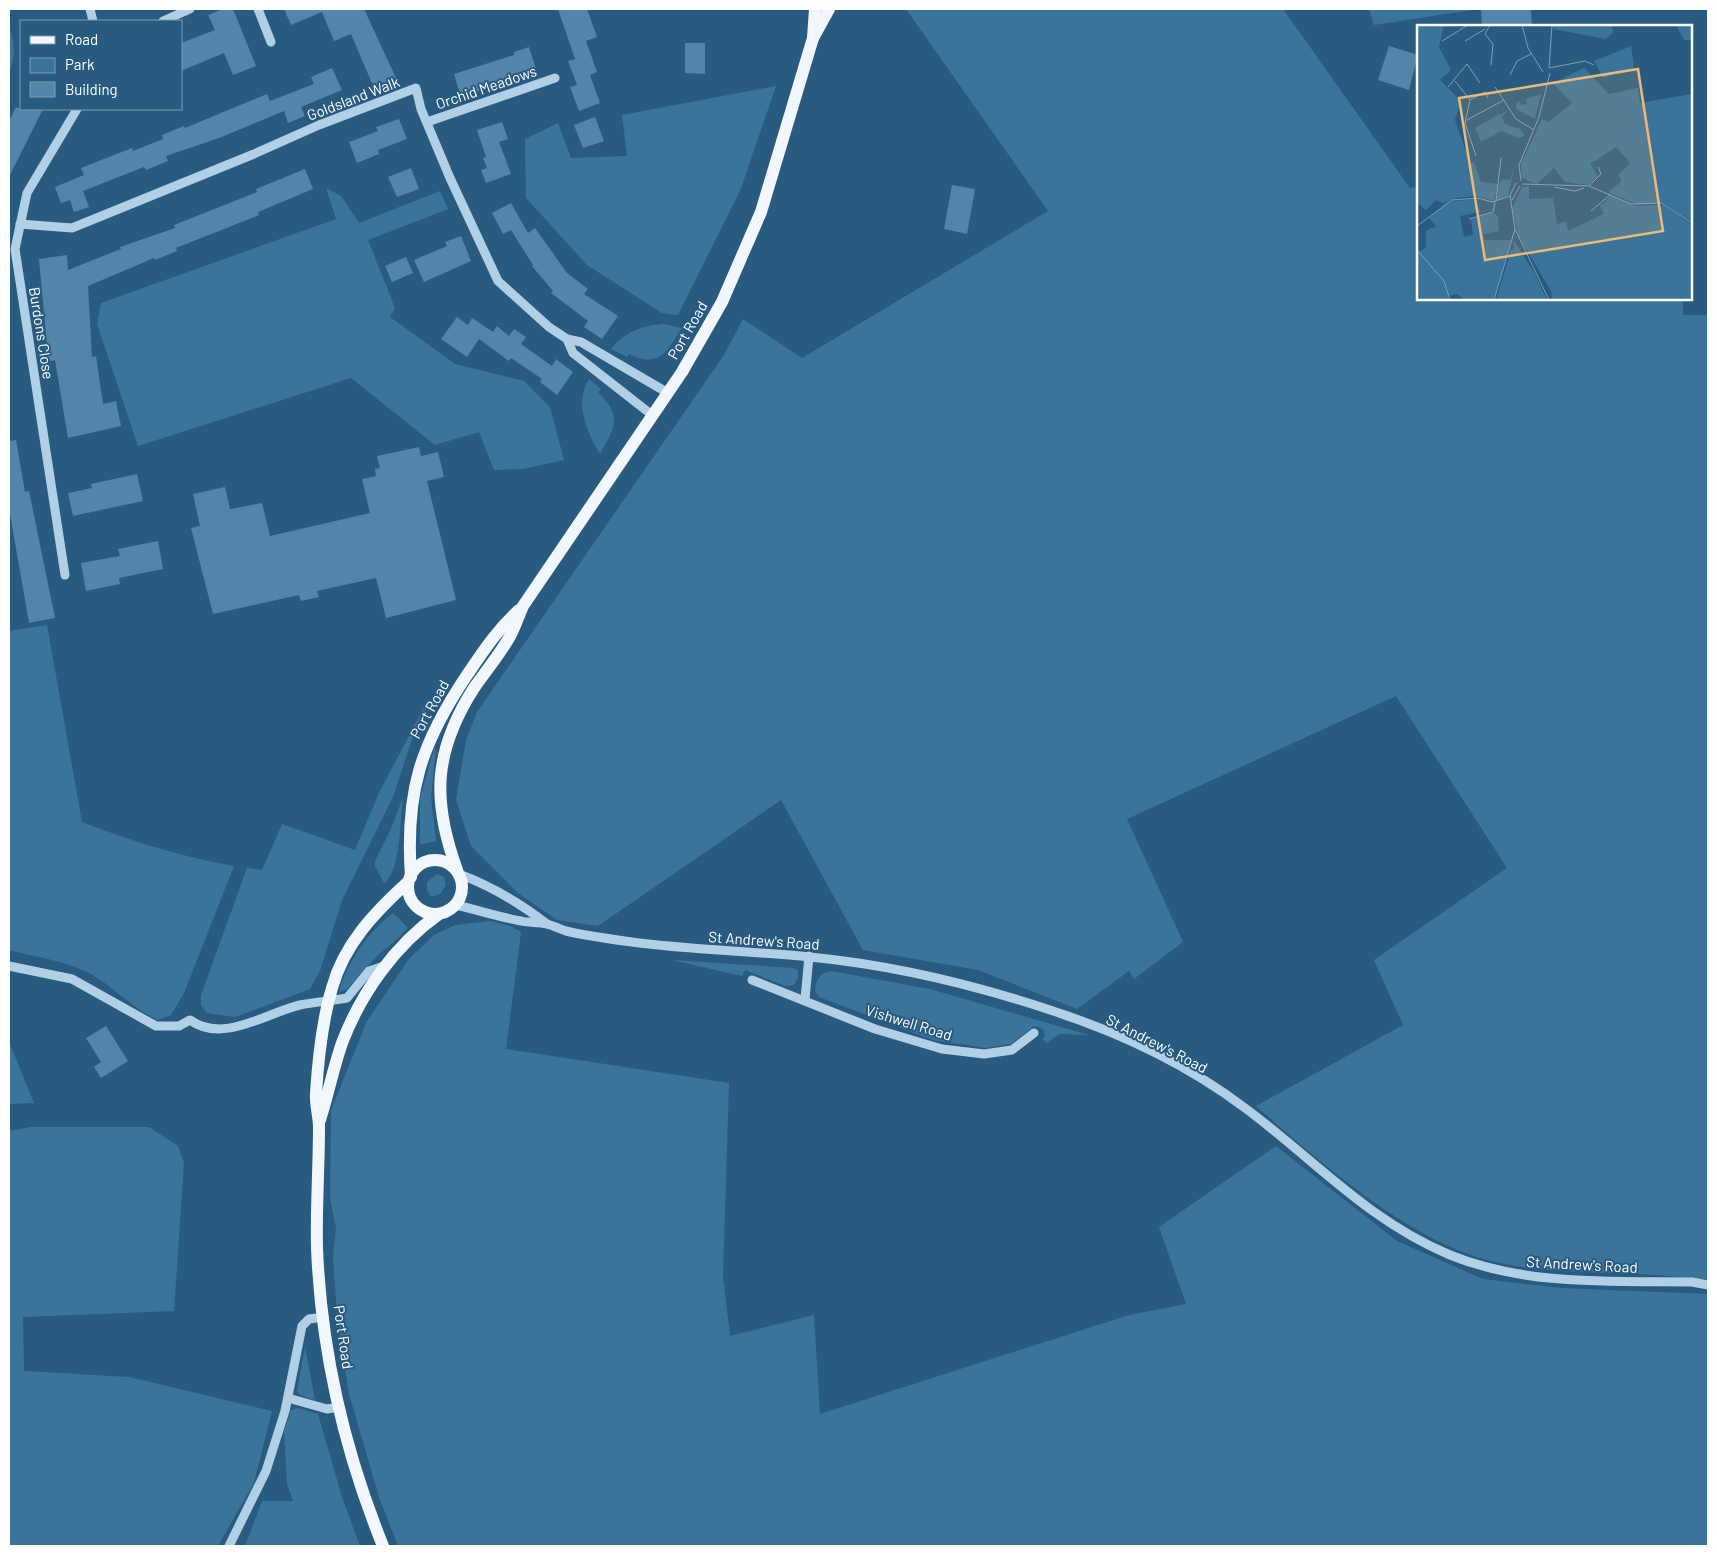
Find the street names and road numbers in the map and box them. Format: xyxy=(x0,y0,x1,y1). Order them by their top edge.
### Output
street label: Orchid Meadows xyxy=(433,61,539,113)
street label: Goldsland Walk xyxy=(304,72,402,124)
street label: Burdons Close xyxy=(26,286,58,380)
street label: Port Road xyxy=(663,298,711,362)
street label: Port Road xyxy=(406,677,452,741)
street label: St Andrew's Road xyxy=(708,927,820,953)
street label: Vishwell Road xyxy=(864,1000,954,1044)
street label: St Andrew's Road xyxy=(1103,1010,1211,1076)
street label: St Andrew's Road xyxy=(1526,1252,1638,1276)
street label: Port Road xyxy=(331,1304,357,1370)

